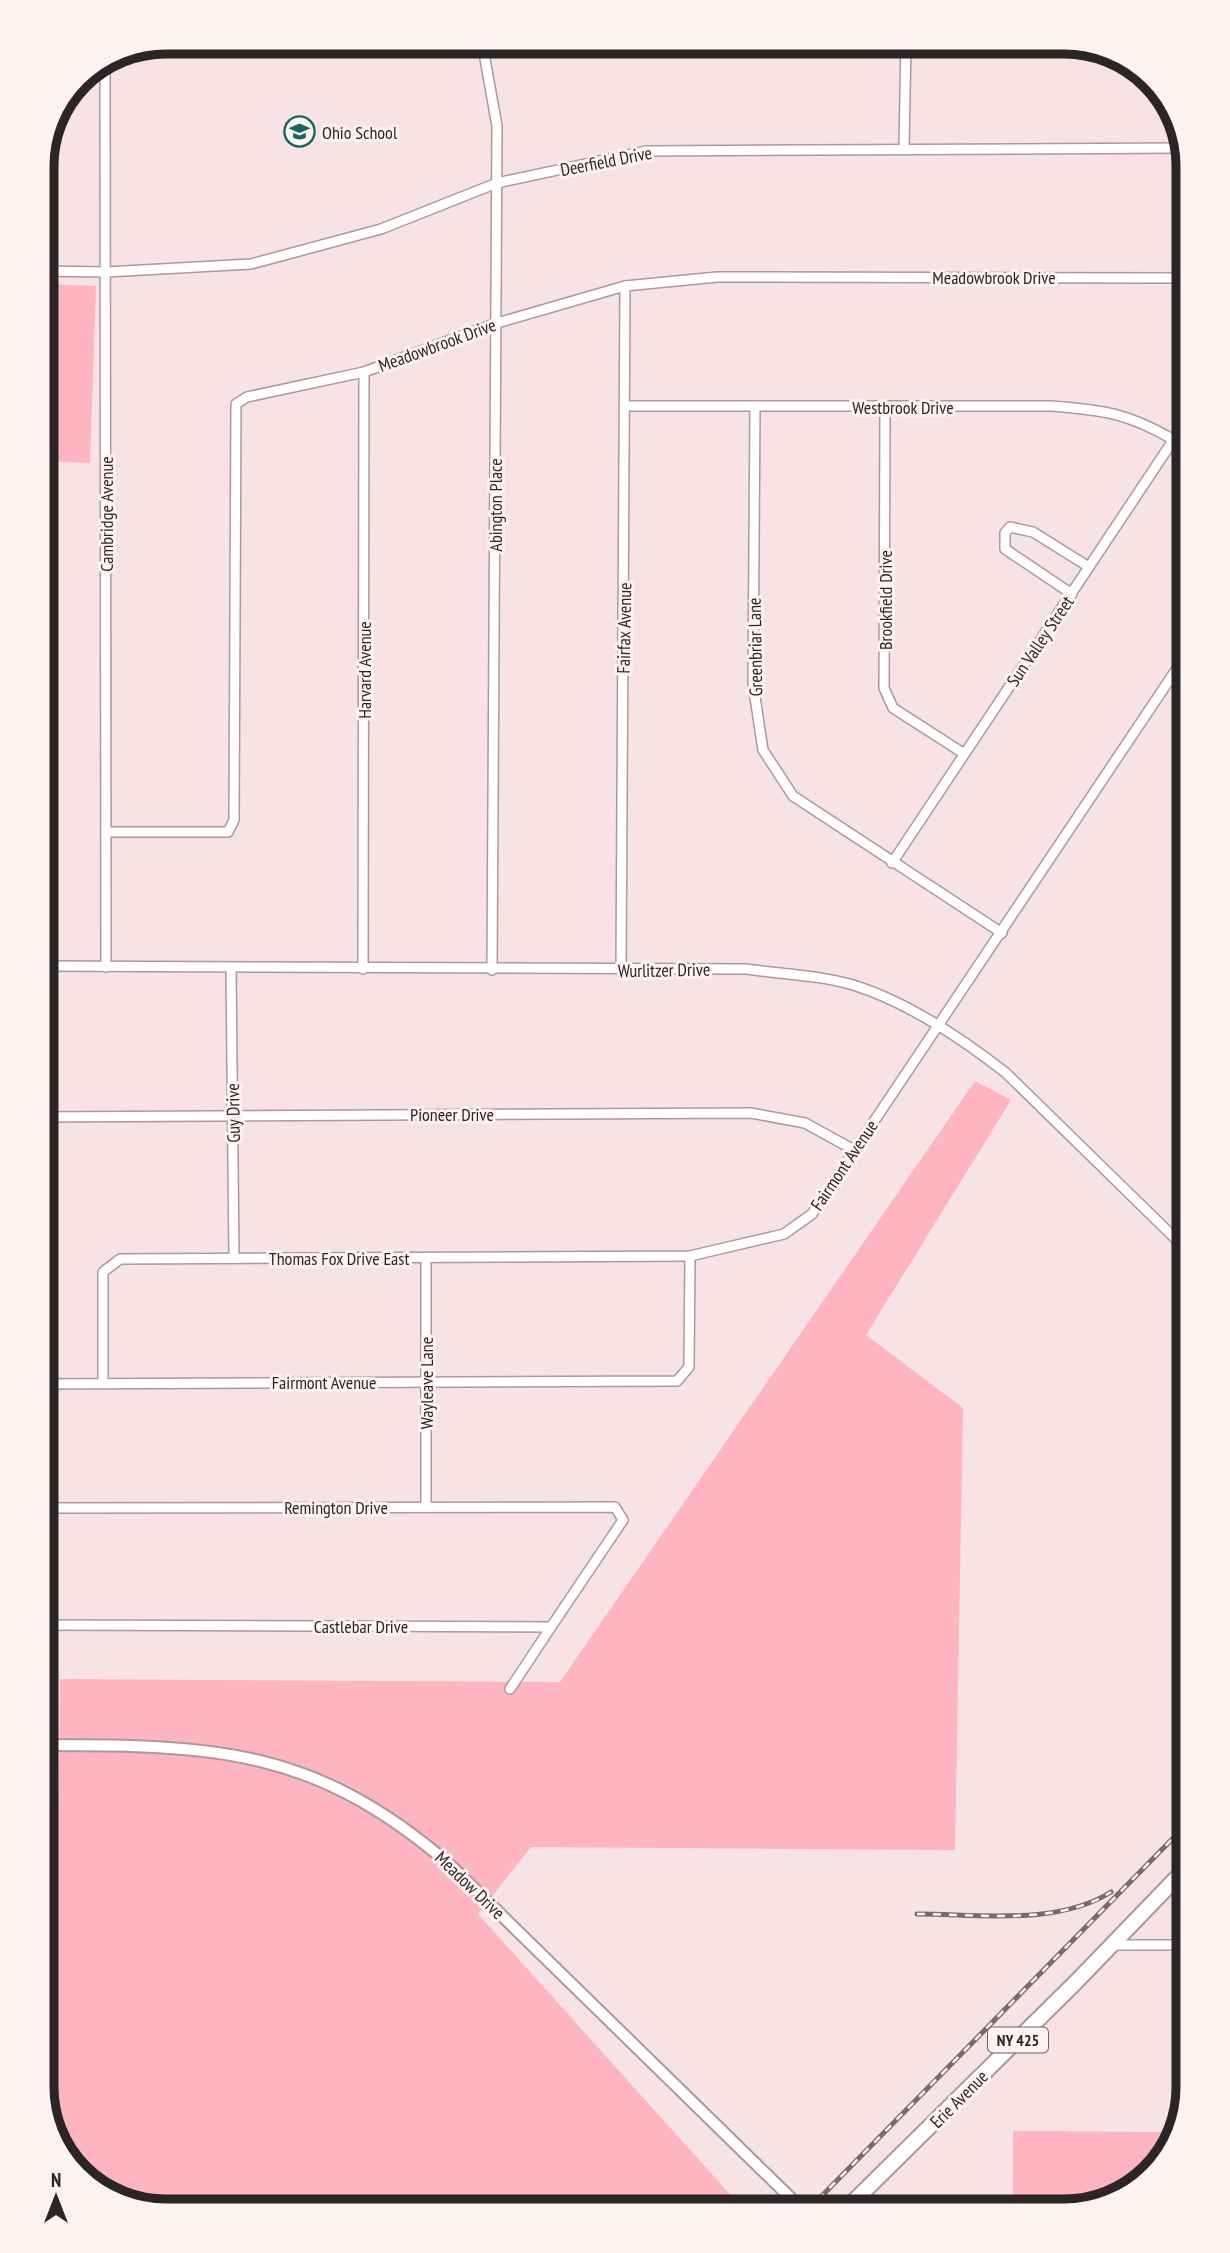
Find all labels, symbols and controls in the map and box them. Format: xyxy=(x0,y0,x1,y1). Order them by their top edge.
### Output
school or university icon: Ohio School xyxy=(282,115,316,149)
place label: Ohio School xyxy=(322,121,398,144)
street label: Deerfield Drive xyxy=(558,141,654,181)
street label: Meadowbrook Drive xyxy=(932,266,1056,289)
street label: Meadowbrook Drive xyxy=(375,313,499,377)
street label: Westbrook Drive xyxy=(852,396,954,419)
street label: Cambridge Avenue xyxy=(95,456,118,572)
street label: Abington Place xyxy=(484,458,507,552)
street label: Brookfield Drive xyxy=(874,550,897,650)
street label: Fairfax Avenue xyxy=(612,582,636,674)
street label: Sun Valley Street xyxy=(1001,591,1079,691)
street label: Greenbriar Lane xyxy=(743,597,767,697)
street label: Harvard Avenue xyxy=(353,621,376,719)
street label: Wurlitzer Drive xyxy=(618,958,710,982)
street label: Guy Drive xyxy=(221,1083,245,1143)
street label: Pioneer Drive xyxy=(410,1103,494,1126)
street label: Fairmont Avenue xyxy=(805,1115,883,1215)
street label: Thomas Fox Drive East xyxy=(269,1247,409,1270)
street label: Wayleave Lane xyxy=(415,1337,438,1429)
street label: Fairmont Avenue xyxy=(272,1371,376,1394)
street label: Remington Drive xyxy=(284,1496,388,1519)
street label: Castlebar Drive xyxy=(314,1615,408,1638)
street label: Meadow Drive xyxy=(430,1846,510,1924)
road number: NY 425 xyxy=(988,2028,1048,2052)
street label: Erie Avenue xyxy=(925,2065,993,2133)
north arrow xyxy=(21,2162,91,2232)
text: N xyxy=(51,2168,61,2192)

